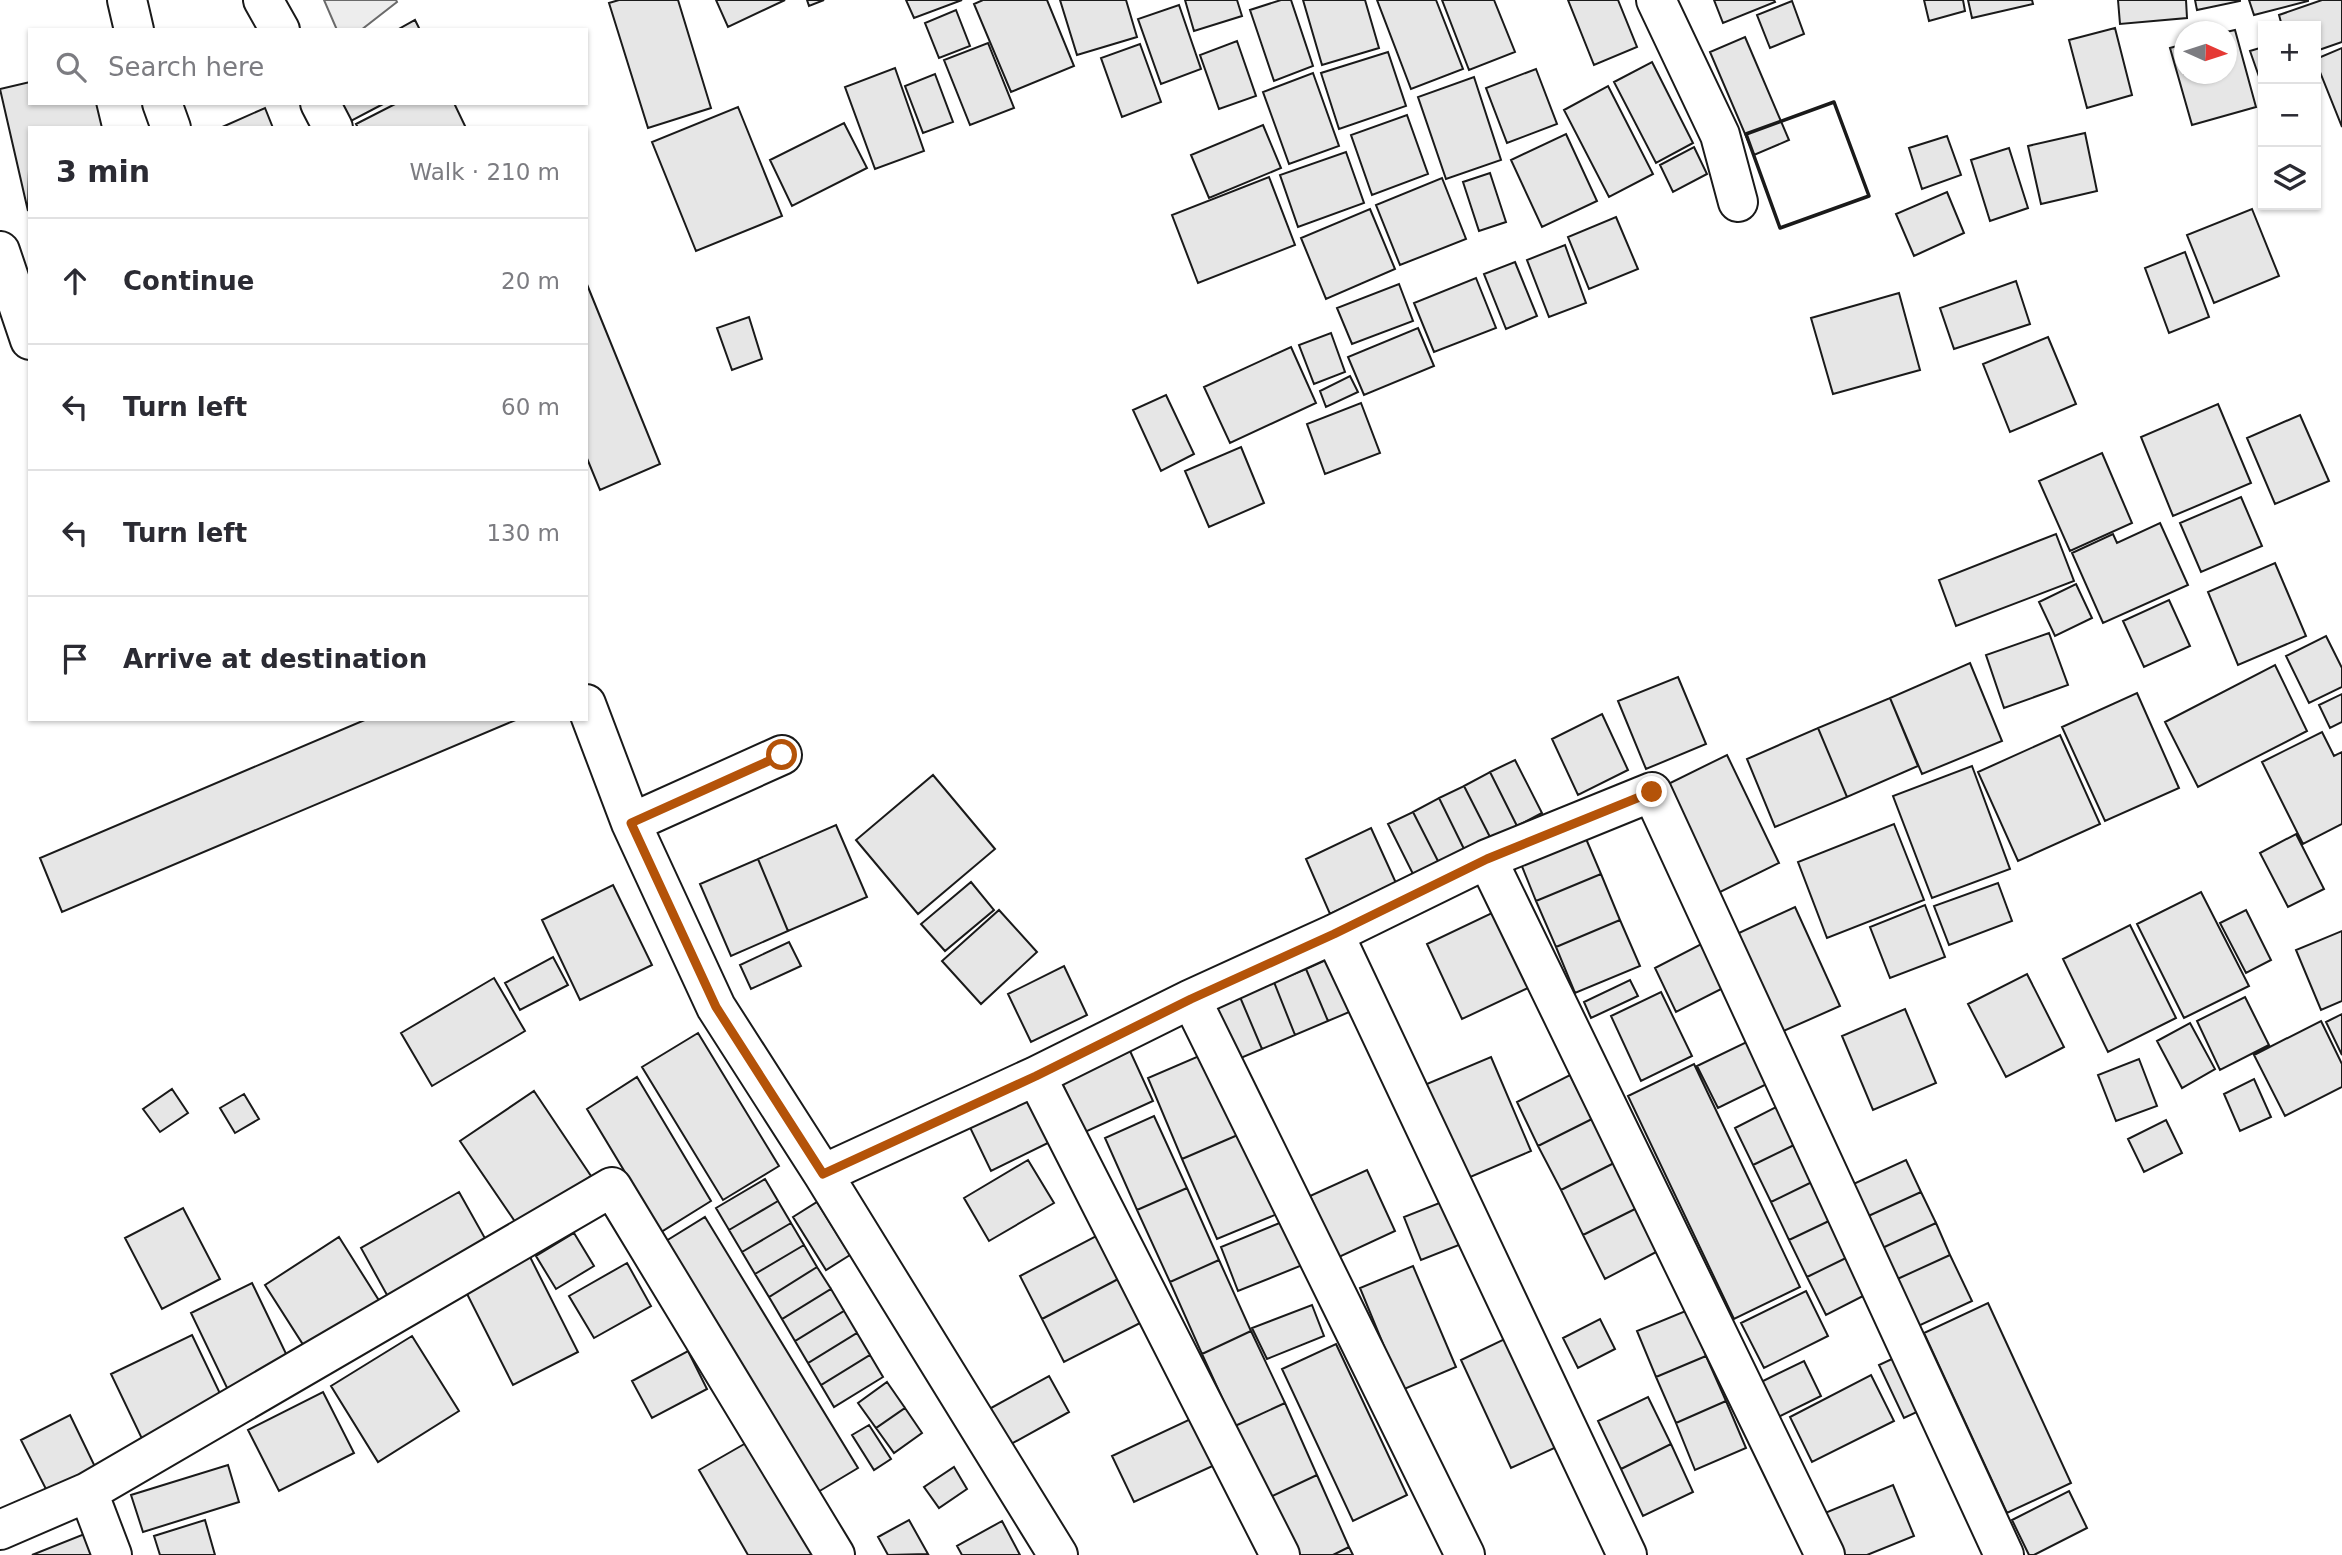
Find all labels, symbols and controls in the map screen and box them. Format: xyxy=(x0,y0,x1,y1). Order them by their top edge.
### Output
north arrow xyxy=(2174,21,2237,84)
map controls xyxy=(2258,21,2321,210)
button: + xyxy=(2258,21,2321,84)
search box xyxy=(28,28,588,105)
icon: search xyxy=(52,48,90,86)
text: Search here xyxy=(108,52,264,82)
button: − xyxy=(2258,84,2321,147)
button: layers xyxy=(2258,147,2321,210)
text: 3 min xyxy=(56,154,150,189)
text: Walk · 210 m xyxy=(409,159,560,185)
icon: ahead xyxy=(56,262,94,300)
text: Continue xyxy=(123,266,254,296)
text: 20 m xyxy=(501,268,560,294)
icon: left xyxy=(56,388,94,426)
text: Turn left xyxy=(123,392,247,422)
text: 60 m xyxy=(501,394,560,420)
icon: left xyxy=(56,514,94,552)
text: Turn left xyxy=(123,518,247,548)
text: 130 m xyxy=(486,520,560,546)
icon: arrive xyxy=(56,640,94,678)
text: Arrive at destination xyxy=(123,644,427,674)
route start xyxy=(766,739,797,770)
route end xyxy=(1636,776,1667,807)

